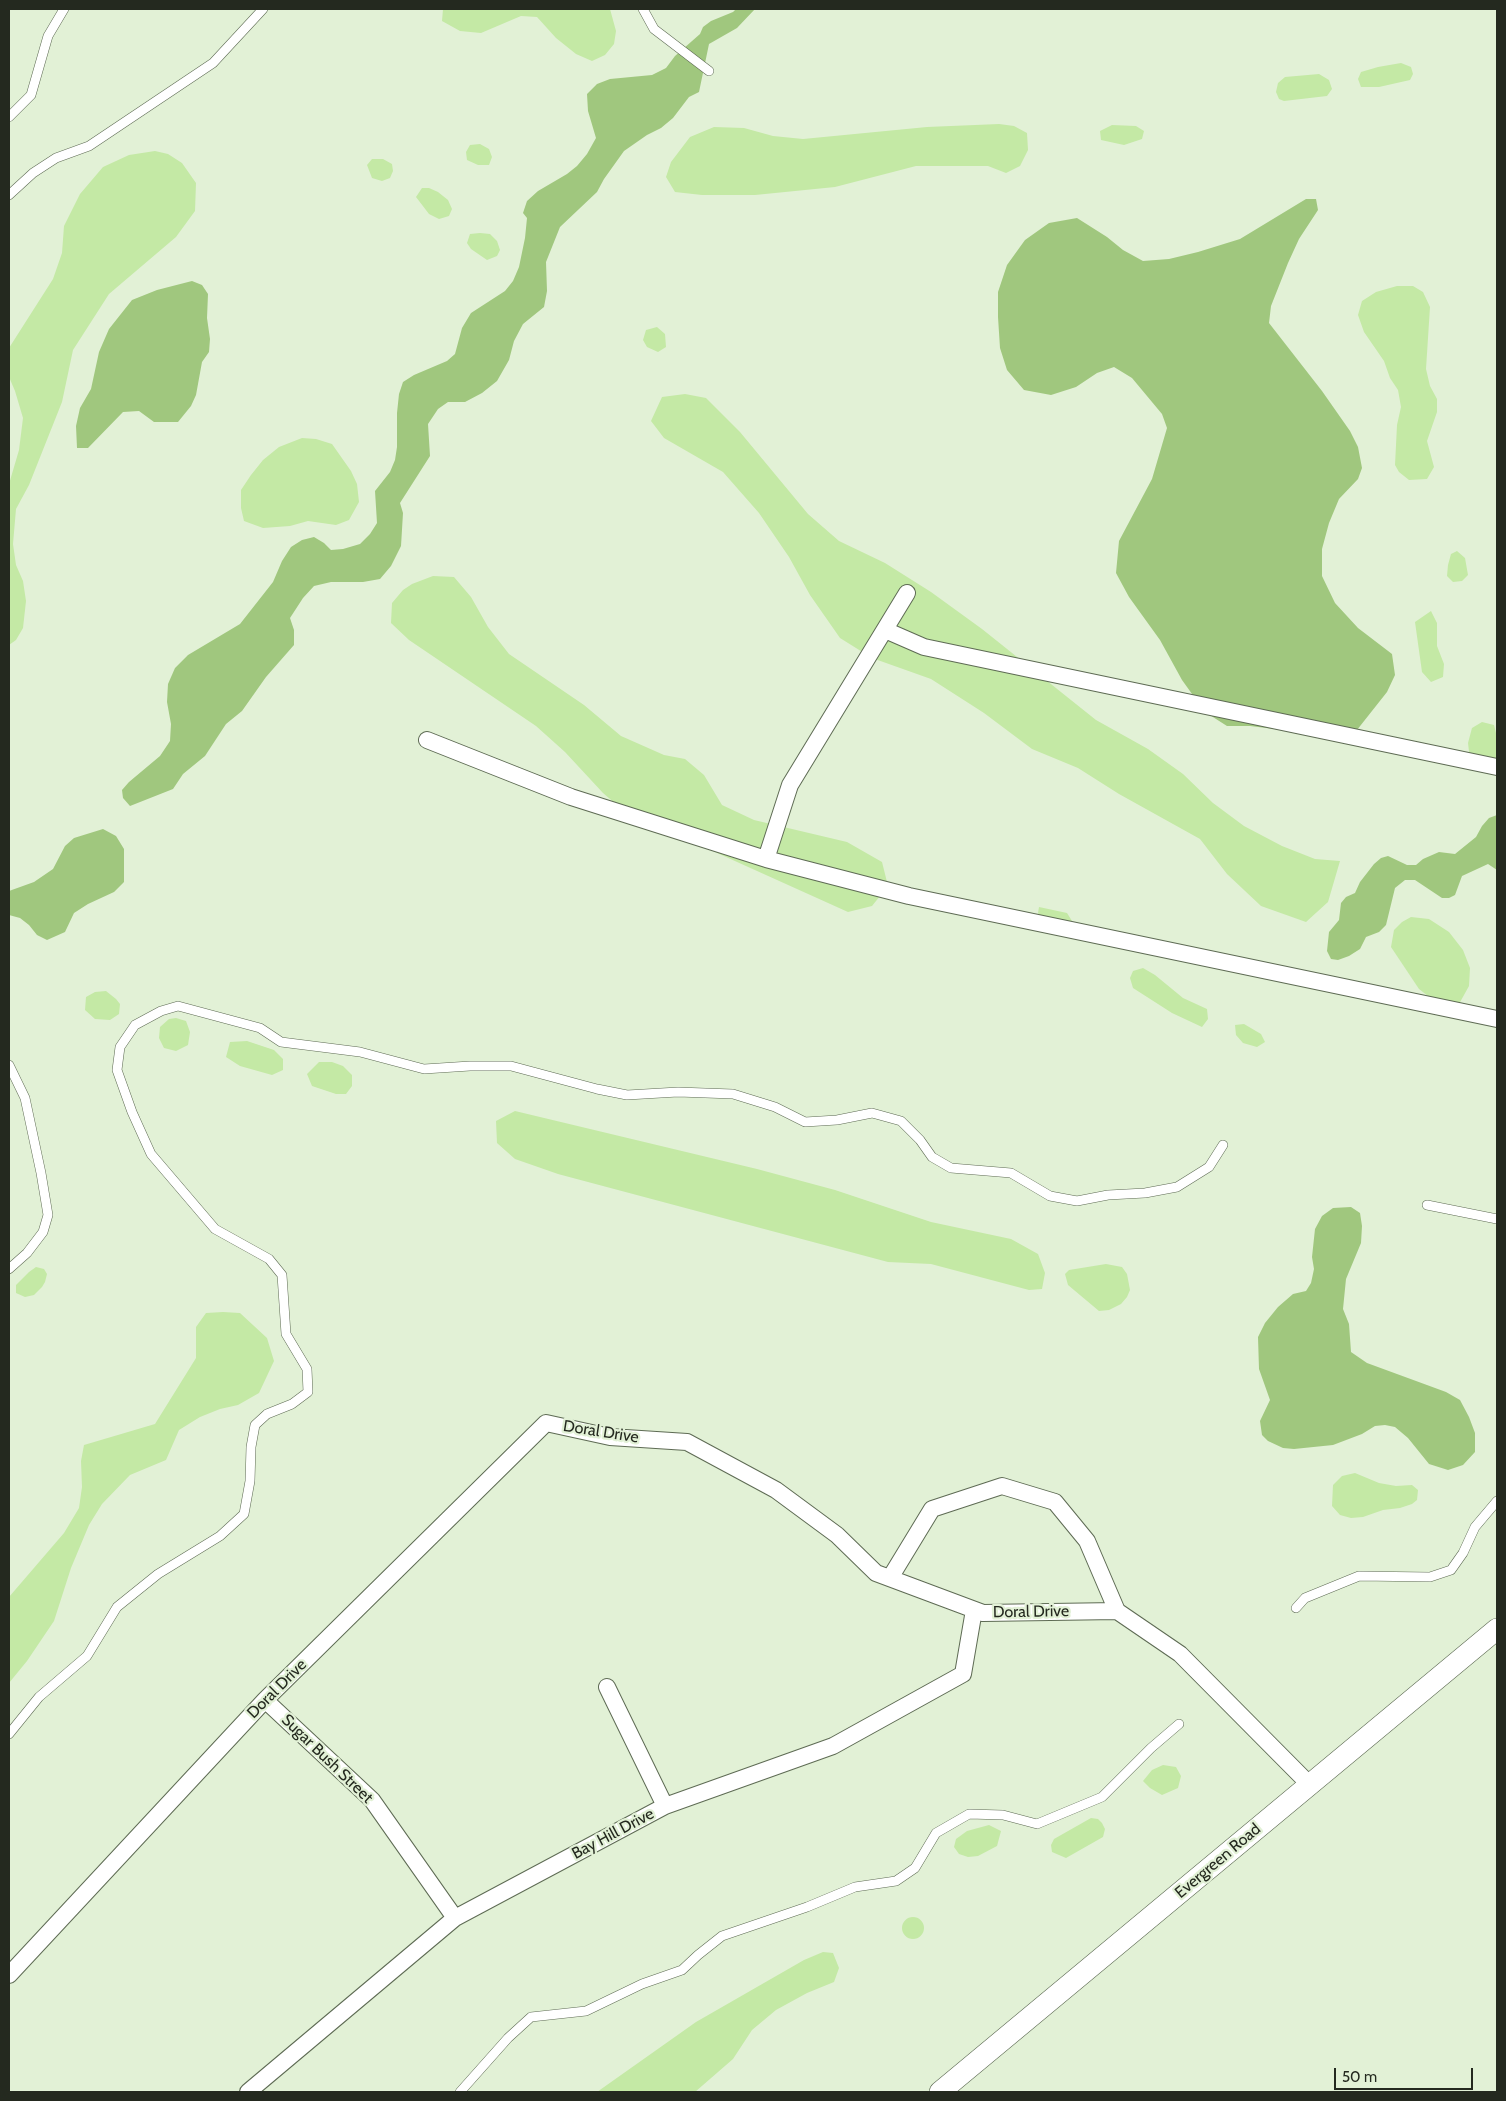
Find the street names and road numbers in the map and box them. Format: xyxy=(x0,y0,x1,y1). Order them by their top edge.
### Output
street label: Doral Drive xyxy=(562,1417,640,1447)
street label: Doral Drive xyxy=(993,1602,1069,1622)
street label: Doral Drive xyxy=(243,1655,311,1723)
street label: Sugar Bush Street xyxy=(277,1710,377,1808)
street label: Bay Hill Drive xyxy=(569,1804,657,1864)
street label: Evergreen Road xyxy=(1171,1820,1265,1902)

